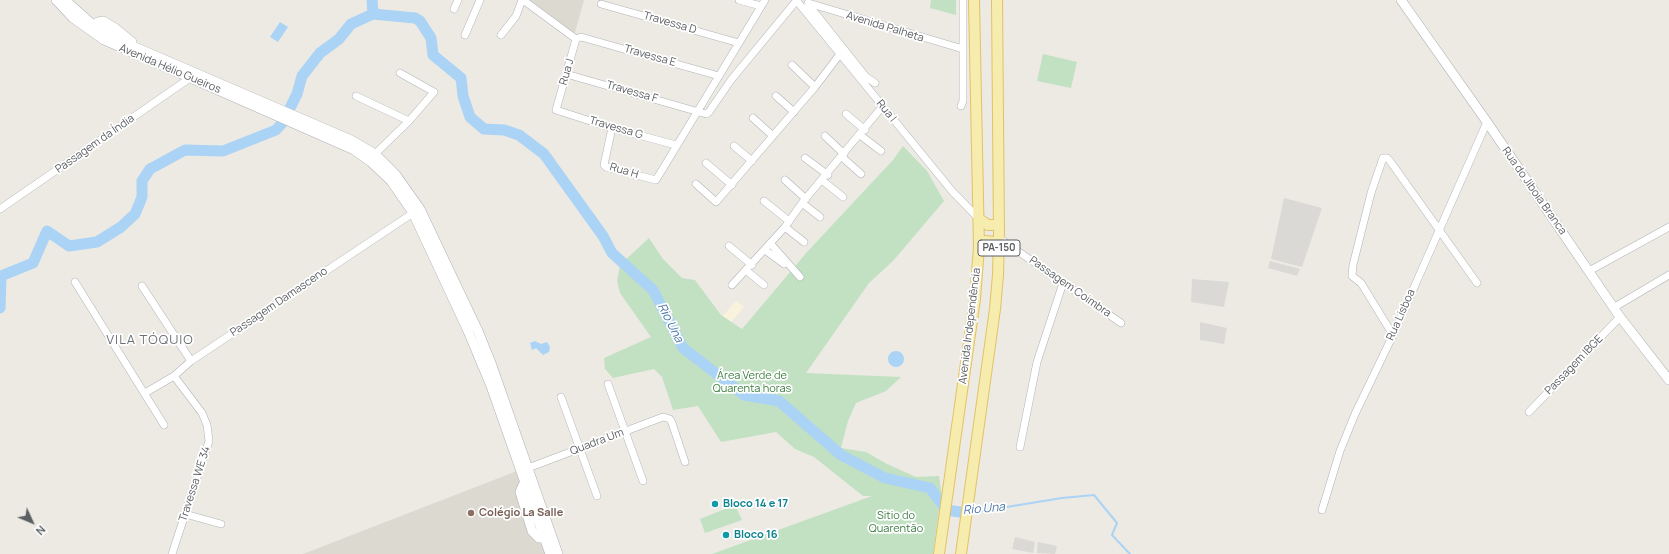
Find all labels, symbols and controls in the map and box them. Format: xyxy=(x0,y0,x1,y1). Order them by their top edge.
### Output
street label: Travessa D xyxy=(642,9,698,37)
street label: Avenida Palheta xyxy=(845,9,925,45)
street label: Avenida Hélio Gueiros xyxy=(117,42,223,96)
street label: Travessa E xyxy=(622,42,678,70)
street label: Rua J xyxy=(557,57,577,87)
street label: Travessa F xyxy=(605,78,659,106)
street label: Rua I xyxy=(873,97,899,125)
street label: Passagem da Índia xyxy=(53,112,137,176)
street label: Travessa G xyxy=(588,114,644,142)
street label: Rua do Jiboia Branca xyxy=(1499,145,1569,237)
street label: Rua H xyxy=(608,160,640,182)
road number: PA-150 xyxy=(978,240,1020,256)
street label: Passagem Coimbra xyxy=(1026,254,1114,320)
street label: Passagem Damasceno xyxy=(228,265,330,339)
street label: Avenida Independência xyxy=(956,267,984,385)
street label: Rua Lisboa xyxy=(1384,287,1418,343)
water label: Rio Una xyxy=(654,301,686,345)
district label: VILA TÓQUIO xyxy=(106,332,194,348)
street label: Passagem IBGE xyxy=(1542,332,1606,398)
park label: Área Verde de Quarenta horas xyxy=(713,369,791,395)
street label: Quadra Um xyxy=(568,426,626,458)
street label: Travessa WE 34 xyxy=(177,445,213,523)
place label: Bloco 14 e 17 xyxy=(723,497,788,511)
marker: Bloco 14 e 17 xyxy=(710,499,720,509)
water label: Rio Una xyxy=(962,500,1006,518)
north arrow xyxy=(12,502,52,542)
place label: Colégio La Salle xyxy=(479,506,563,520)
marker: Colégio La Salle xyxy=(466,508,476,518)
park label: Sitio do Quarentão xyxy=(869,509,923,535)
text: N xyxy=(33,523,49,539)
place label: Bloco 16 xyxy=(734,528,778,542)
marker: Bloco 16 xyxy=(721,530,731,540)

